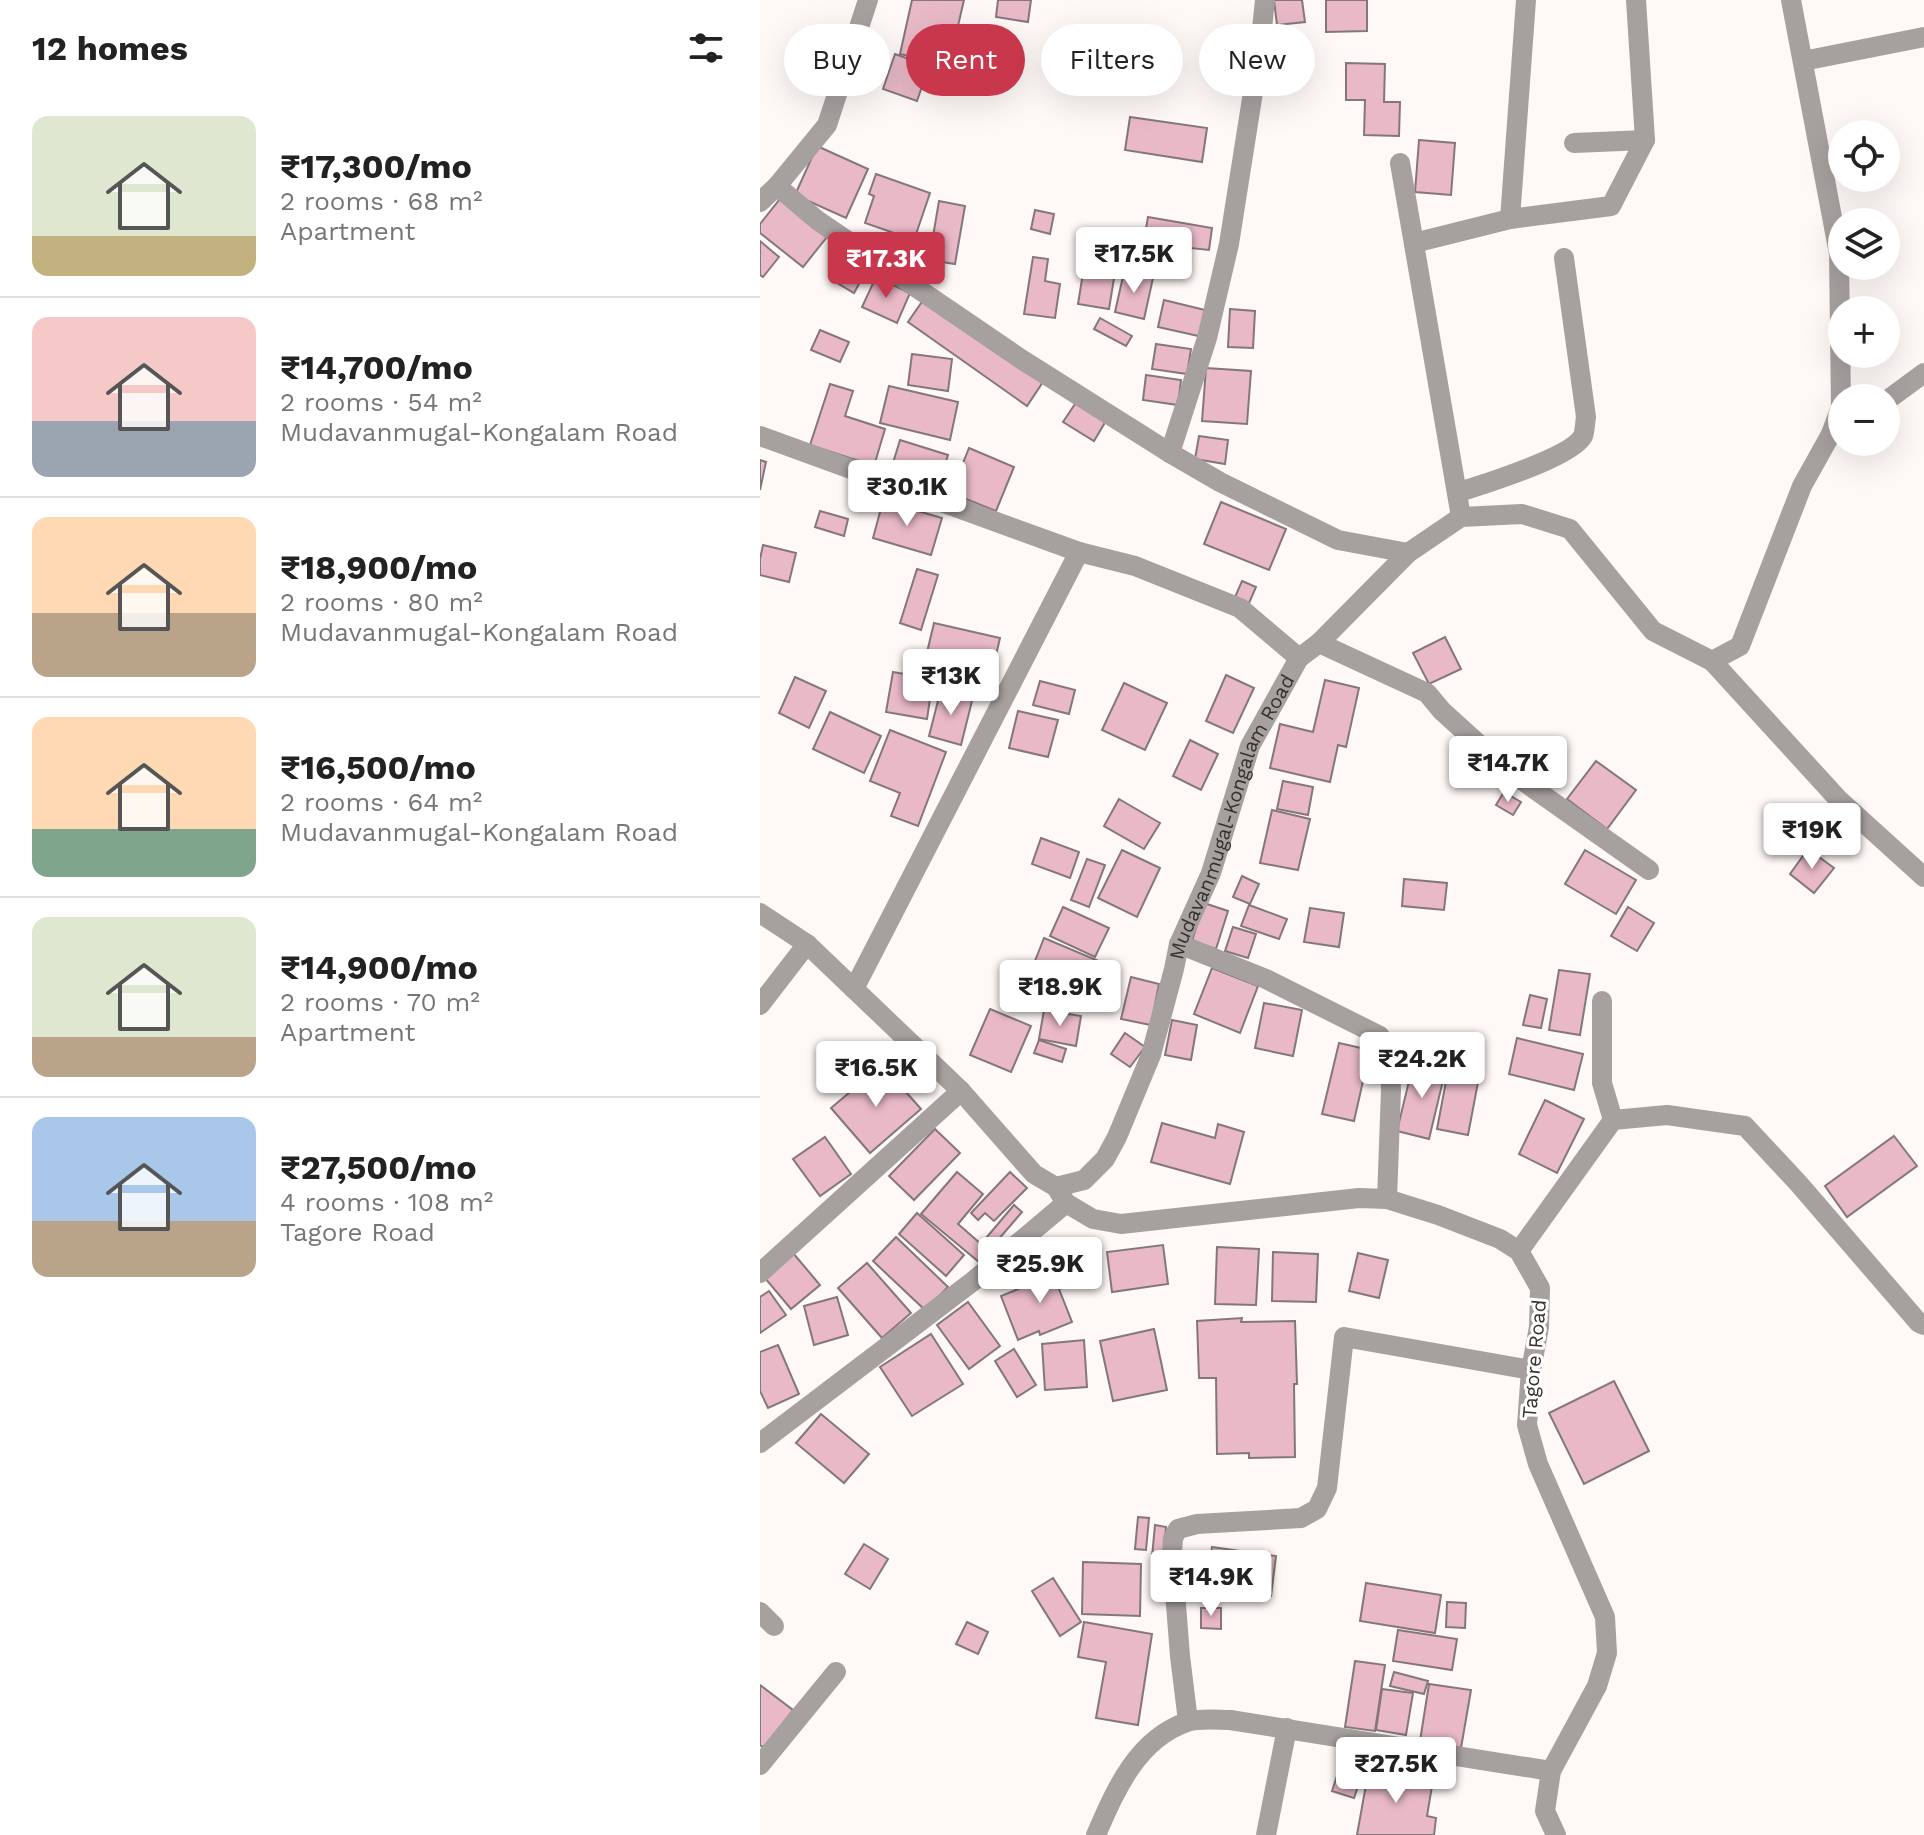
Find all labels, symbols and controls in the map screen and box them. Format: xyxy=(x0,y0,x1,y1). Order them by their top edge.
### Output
chip: Buy xyxy=(784,24,890,96)
chip: Rent xyxy=(906,24,1025,96)
chip: Filters xyxy=(1041,24,1183,96)
chip: New xyxy=(1199,24,1315,96)
icon: filters xyxy=(684,26,728,70)
text: 12 homes xyxy=(32,28,188,68)
map controls xyxy=(1828,120,1900,456)
button: locate xyxy=(1828,120,1900,192)
text: ₹17,300/mo xyxy=(280,146,472,186)
icon: home xyxy=(96,148,192,244)
text: 2 rooms · 68 m² xyxy=(280,186,482,216)
button: layers xyxy=(1828,208,1900,280)
text: Apartment xyxy=(280,216,416,246)
pin: ₹17.5K xyxy=(1069,227,1199,295)
pin: ₹17.3K xyxy=(821,232,951,300)
text: ₹17.5K xyxy=(1094,238,1174,268)
text: ₹17.3K xyxy=(846,243,926,273)
button: + xyxy=(1828,296,1900,368)
text: ₹14,700/mo xyxy=(280,347,473,387)
icon: home xyxy=(96,349,192,445)
button: − xyxy=(1828,384,1900,456)
text: 2 rooms · 54 m² xyxy=(280,387,482,417)
text: Mudavanmugal-Kongalam Road xyxy=(280,417,678,447)
pin: ₹30.1K xyxy=(842,460,972,528)
text: ₹30.1K xyxy=(866,471,948,501)
text: ₹18,900/mo xyxy=(280,547,477,587)
icon: home xyxy=(96,549,192,645)
text: 2 rooms · 80 m² xyxy=(280,587,483,617)
text: Mudavanmugal-Kongalam Road xyxy=(280,617,678,647)
pin: ₹13K xyxy=(904,649,998,717)
text: ₹13K xyxy=(921,660,981,690)
street label: Mudavanmugal-Kongalam Road xyxy=(1164,670,1300,961)
pin: ₹14.7K xyxy=(1443,736,1573,804)
text: ₹16,500/mo xyxy=(280,747,476,787)
text: ₹14.7K xyxy=(1467,747,1549,777)
icon: home xyxy=(96,749,192,845)
text: 2 rooms · 64 m² xyxy=(280,787,482,817)
pin: ₹19K xyxy=(1765,803,1859,871)
text: ₹19K xyxy=(1782,814,1842,844)
text: Mudavanmugal-Kongalam Road xyxy=(280,817,678,847)
text: ₹14,900/mo xyxy=(280,947,478,987)
icon: home xyxy=(96,949,192,1045)
pin: ₹18.9K xyxy=(995,960,1125,1028)
text: ₹18.9K xyxy=(1018,971,1102,1001)
text: 2 rooms · 70 m² xyxy=(280,987,480,1017)
text: Apartment xyxy=(280,1017,416,1047)
pin: ₹24.2K xyxy=(1357,1032,1487,1100)
pin: ₹16.5K xyxy=(811,1041,941,1109)
text: ₹24.2K xyxy=(1378,1043,1466,1073)
text: ₹16.5K xyxy=(834,1052,918,1082)
text: ₹27,500/mo xyxy=(280,1147,477,1187)
icon: home xyxy=(96,1149,192,1245)
text: 4 rooms · 108 m² xyxy=(280,1187,493,1217)
text: Tagore Road xyxy=(280,1217,435,1247)
pin: ₹25.9K xyxy=(975,1237,1105,1305)
text: ₹25.9K xyxy=(996,1248,1084,1278)
street label: Tagore Road xyxy=(1517,1299,1551,1419)
pin: ₹14.9K xyxy=(1146,1550,1276,1618)
text: ₹14.9K xyxy=(1168,1561,1254,1591)
pin: ₹27.5K xyxy=(1331,1737,1461,1805)
text: ₹27.5K xyxy=(1354,1748,1438,1778)

